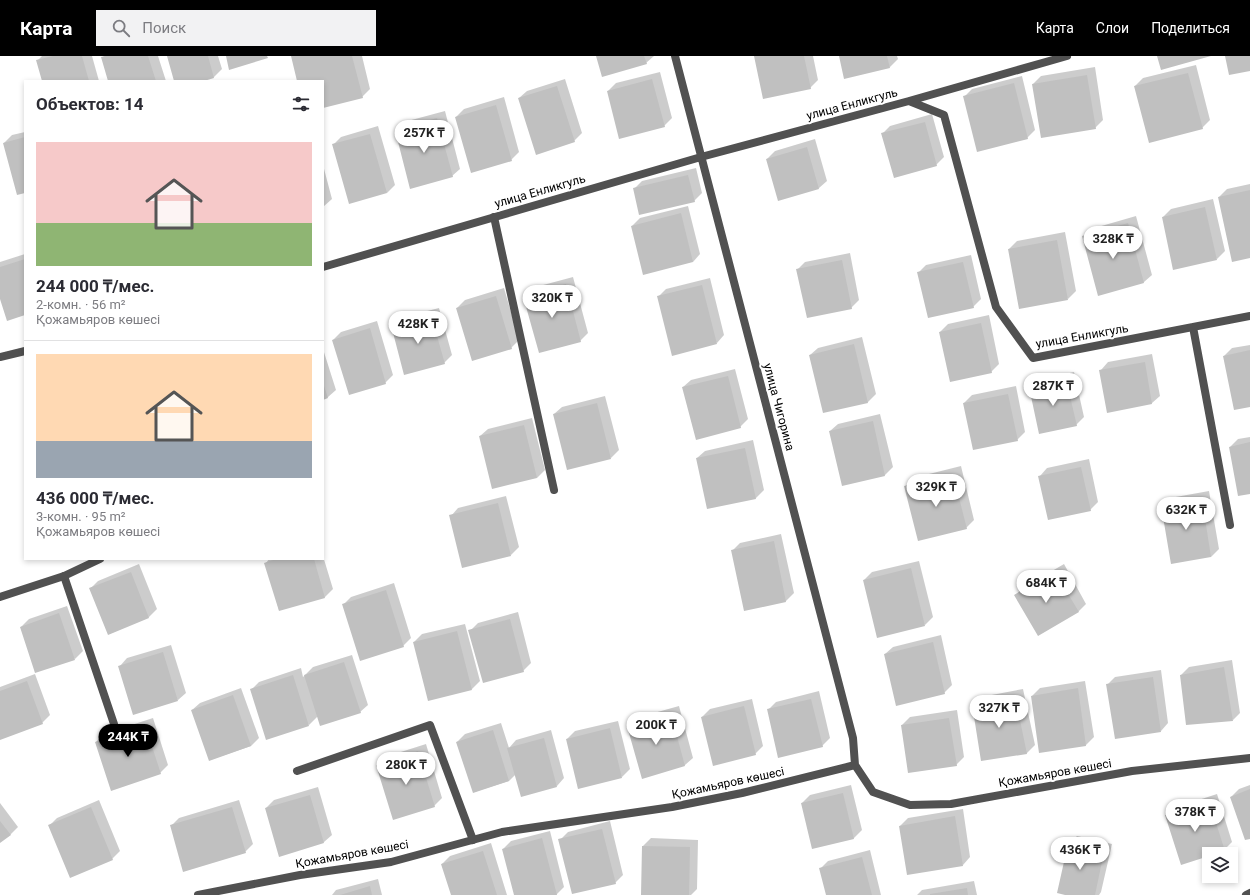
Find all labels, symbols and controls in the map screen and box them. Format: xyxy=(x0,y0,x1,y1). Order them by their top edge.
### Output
search box xyxy=(96,10,376,46)
text: Карта xyxy=(20,17,72,40)
icon: search xyxy=(110,17,132,39)
text: Поиск xyxy=(142,19,186,37)
text: Карта xyxy=(1036,20,1074,36)
text: Слои xyxy=(1096,20,1129,36)
text: Поделиться xyxy=(1151,20,1230,36)
street label: улица Енликгуль xyxy=(805,85,899,123)
icon: filters xyxy=(290,93,312,115)
text: Объектов: 14 xyxy=(36,94,143,114)
pin: 257K ₸ xyxy=(391,120,457,154)
text: 257K ₸ xyxy=(404,125,444,140)
icon: home xyxy=(138,168,210,240)
street label: улица Енликгуль xyxy=(493,171,587,211)
pin: 328K ₸ xyxy=(1080,226,1146,260)
text: 328K ₸ xyxy=(1093,231,1133,246)
text: 244 000 ₸/мес. xyxy=(36,276,154,296)
pin: 320K ₸ xyxy=(519,285,585,319)
text: 320K ₸ xyxy=(532,290,572,305)
text: 2-комн. · 56 m² xyxy=(36,297,126,312)
pin: 428K ₸ xyxy=(385,311,451,345)
text: Қожамьяров көшесі xyxy=(36,312,160,327)
text: 428K ₸ xyxy=(398,316,438,331)
street label: улица Енликгуль xyxy=(1035,321,1129,351)
street label: улица Чигорина xyxy=(761,362,797,452)
pin: 287K ₸ xyxy=(1020,373,1086,407)
text: 287K ₸ xyxy=(1033,378,1073,393)
icon: home xyxy=(138,380,210,452)
pin: 329K ₸ xyxy=(903,474,969,508)
text: 329K ₸ xyxy=(916,479,956,494)
text: 436 000 ₸/мес. xyxy=(36,488,154,508)
pin: 632K ₸ xyxy=(1153,497,1219,531)
text: 632K ₸ xyxy=(1166,502,1206,517)
text: 3-комн. · 95 m² xyxy=(36,509,126,524)
text: Қожамьяров көшесі xyxy=(36,524,160,539)
pin: 684K ₸ xyxy=(1013,570,1079,604)
text: 684K ₸ xyxy=(1026,575,1066,590)
pin: 327K ₸ xyxy=(966,695,1032,729)
text: 327K ₸ xyxy=(979,700,1019,715)
pin: 200K ₸ xyxy=(623,712,689,746)
text: 200K ₸ xyxy=(636,717,676,732)
pin: 244K ₸ xyxy=(95,724,161,758)
text: 244K ₸ xyxy=(108,729,148,744)
pin: 280K ₸ xyxy=(373,752,439,786)
street label: Қожамьяров көшесі xyxy=(997,756,1113,790)
text: 280K ₸ xyxy=(386,757,426,772)
street label: Қожамьяров көшесі xyxy=(670,764,786,802)
pin: 378K ₸ xyxy=(1162,799,1228,833)
text: 378K ₸ xyxy=(1175,804,1215,819)
street label: Қожамьяров көшесі xyxy=(294,837,410,871)
pin: 436K ₸ xyxy=(1047,837,1113,871)
text: 436K ₸ xyxy=(1060,842,1100,857)
map controls xyxy=(1202,847,1238,883)
button: layers xyxy=(1202,847,1238,883)

